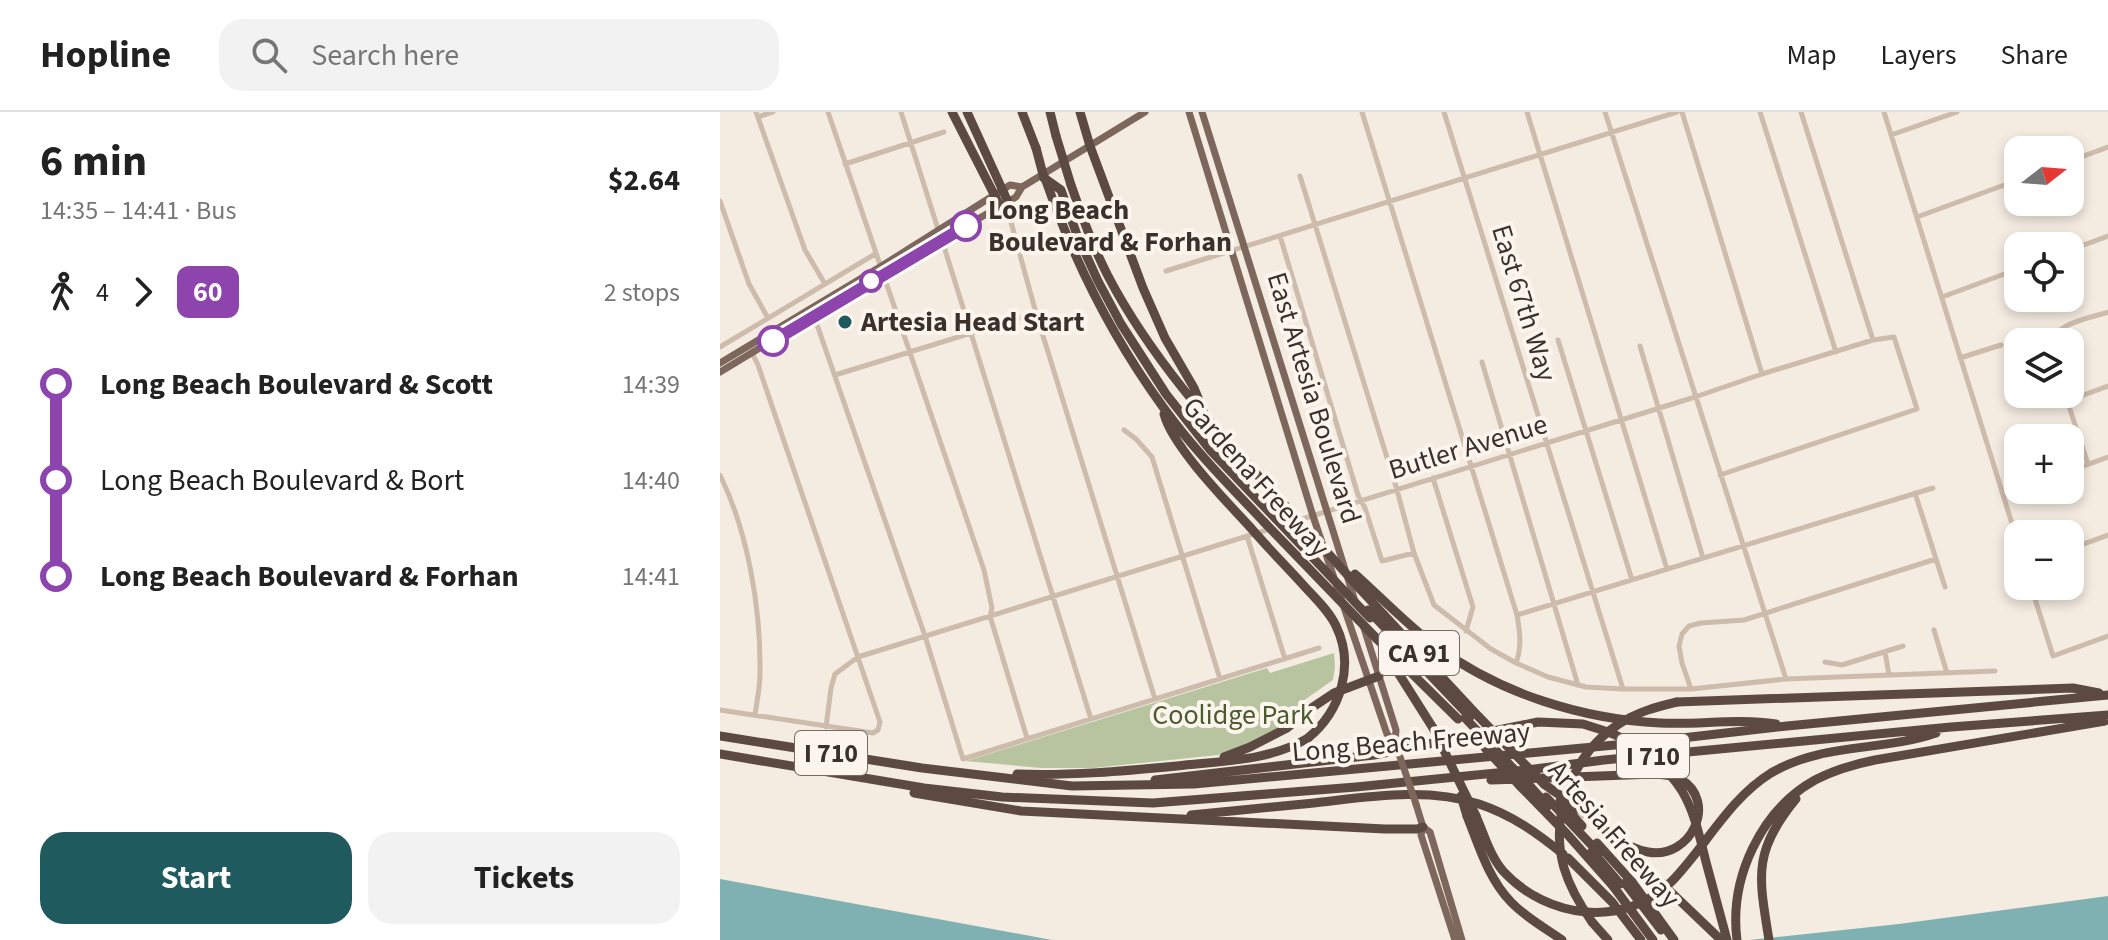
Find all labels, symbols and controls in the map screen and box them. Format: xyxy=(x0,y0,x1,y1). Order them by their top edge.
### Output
search box xyxy=(219,19,779,91)
text: Hopline xyxy=(40,28,171,82)
icon: search xyxy=(247,33,291,77)
text: Search here xyxy=(311,34,459,77)
text: Map xyxy=(1786,35,1836,75)
text: Layers xyxy=(1880,35,1956,75)
text: Share xyxy=(2000,35,2068,75)
text: 6 min xyxy=(40,130,147,193)
north arrow xyxy=(2004,136,2084,216)
map controls xyxy=(2004,136,2084,600)
text: $2.64 xyxy=(608,159,680,202)
place label: Long Beach Boulevard & Forhan xyxy=(988,190,1232,262)
text: 14:35 – 14:41 · Bus xyxy=(40,192,236,229)
marker: Long Beach Boulevard & Forhan xyxy=(951,211,981,241)
street label: East 67th Way xyxy=(1481,220,1567,386)
button: locate xyxy=(2004,232,2084,312)
street label: East Artesia Boulevard xyxy=(1257,267,1371,529)
icon: walk xyxy=(40,270,84,314)
icon: forward xyxy=(121,270,165,314)
unlabelled marker xyxy=(860,270,882,292)
text: 60 xyxy=(193,272,223,312)
text: 4 xyxy=(96,274,109,311)
text: 2 stops xyxy=(604,274,680,311)
place label: Artesia Head Start xyxy=(860,302,1085,342)
marker: Artesia Head Start xyxy=(836,313,854,331)
unlabelled marker xyxy=(758,326,788,356)
button: layers xyxy=(2004,328,2084,408)
text: Long Beach Boulevard & Scott xyxy=(100,363,493,406)
text: 14:39 xyxy=(622,366,680,403)
street label: Gardena Freeway xyxy=(1173,388,1339,566)
street label: Butler Avenue xyxy=(1384,404,1552,490)
button: + xyxy=(2004,424,2084,504)
text: Long Beach Boulevard & Bort xyxy=(100,459,464,502)
text: 14:40 xyxy=(622,462,680,499)
button: − xyxy=(2004,520,2084,600)
text: Long Beach Boulevard & Forhan xyxy=(100,555,519,598)
text: 14:41 xyxy=(622,558,680,595)
road number: CA 91 xyxy=(1379,631,1459,675)
park label: Coolidge Park xyxy=(1152,695,1314,735)
street label: Long Beach Freeway xyxy=(1290,712,1532,772)
road number: I 710 xyxy=(795,731,867,775)
road number: I 710 xyxy=(1617,734,1689,778)
street label: Artesia Freeway xyxy=(1539,751,1689,917)
button: Start xyxy=(40,832,352,924)
button: Tickets xyxy=(368,832,680,924)

